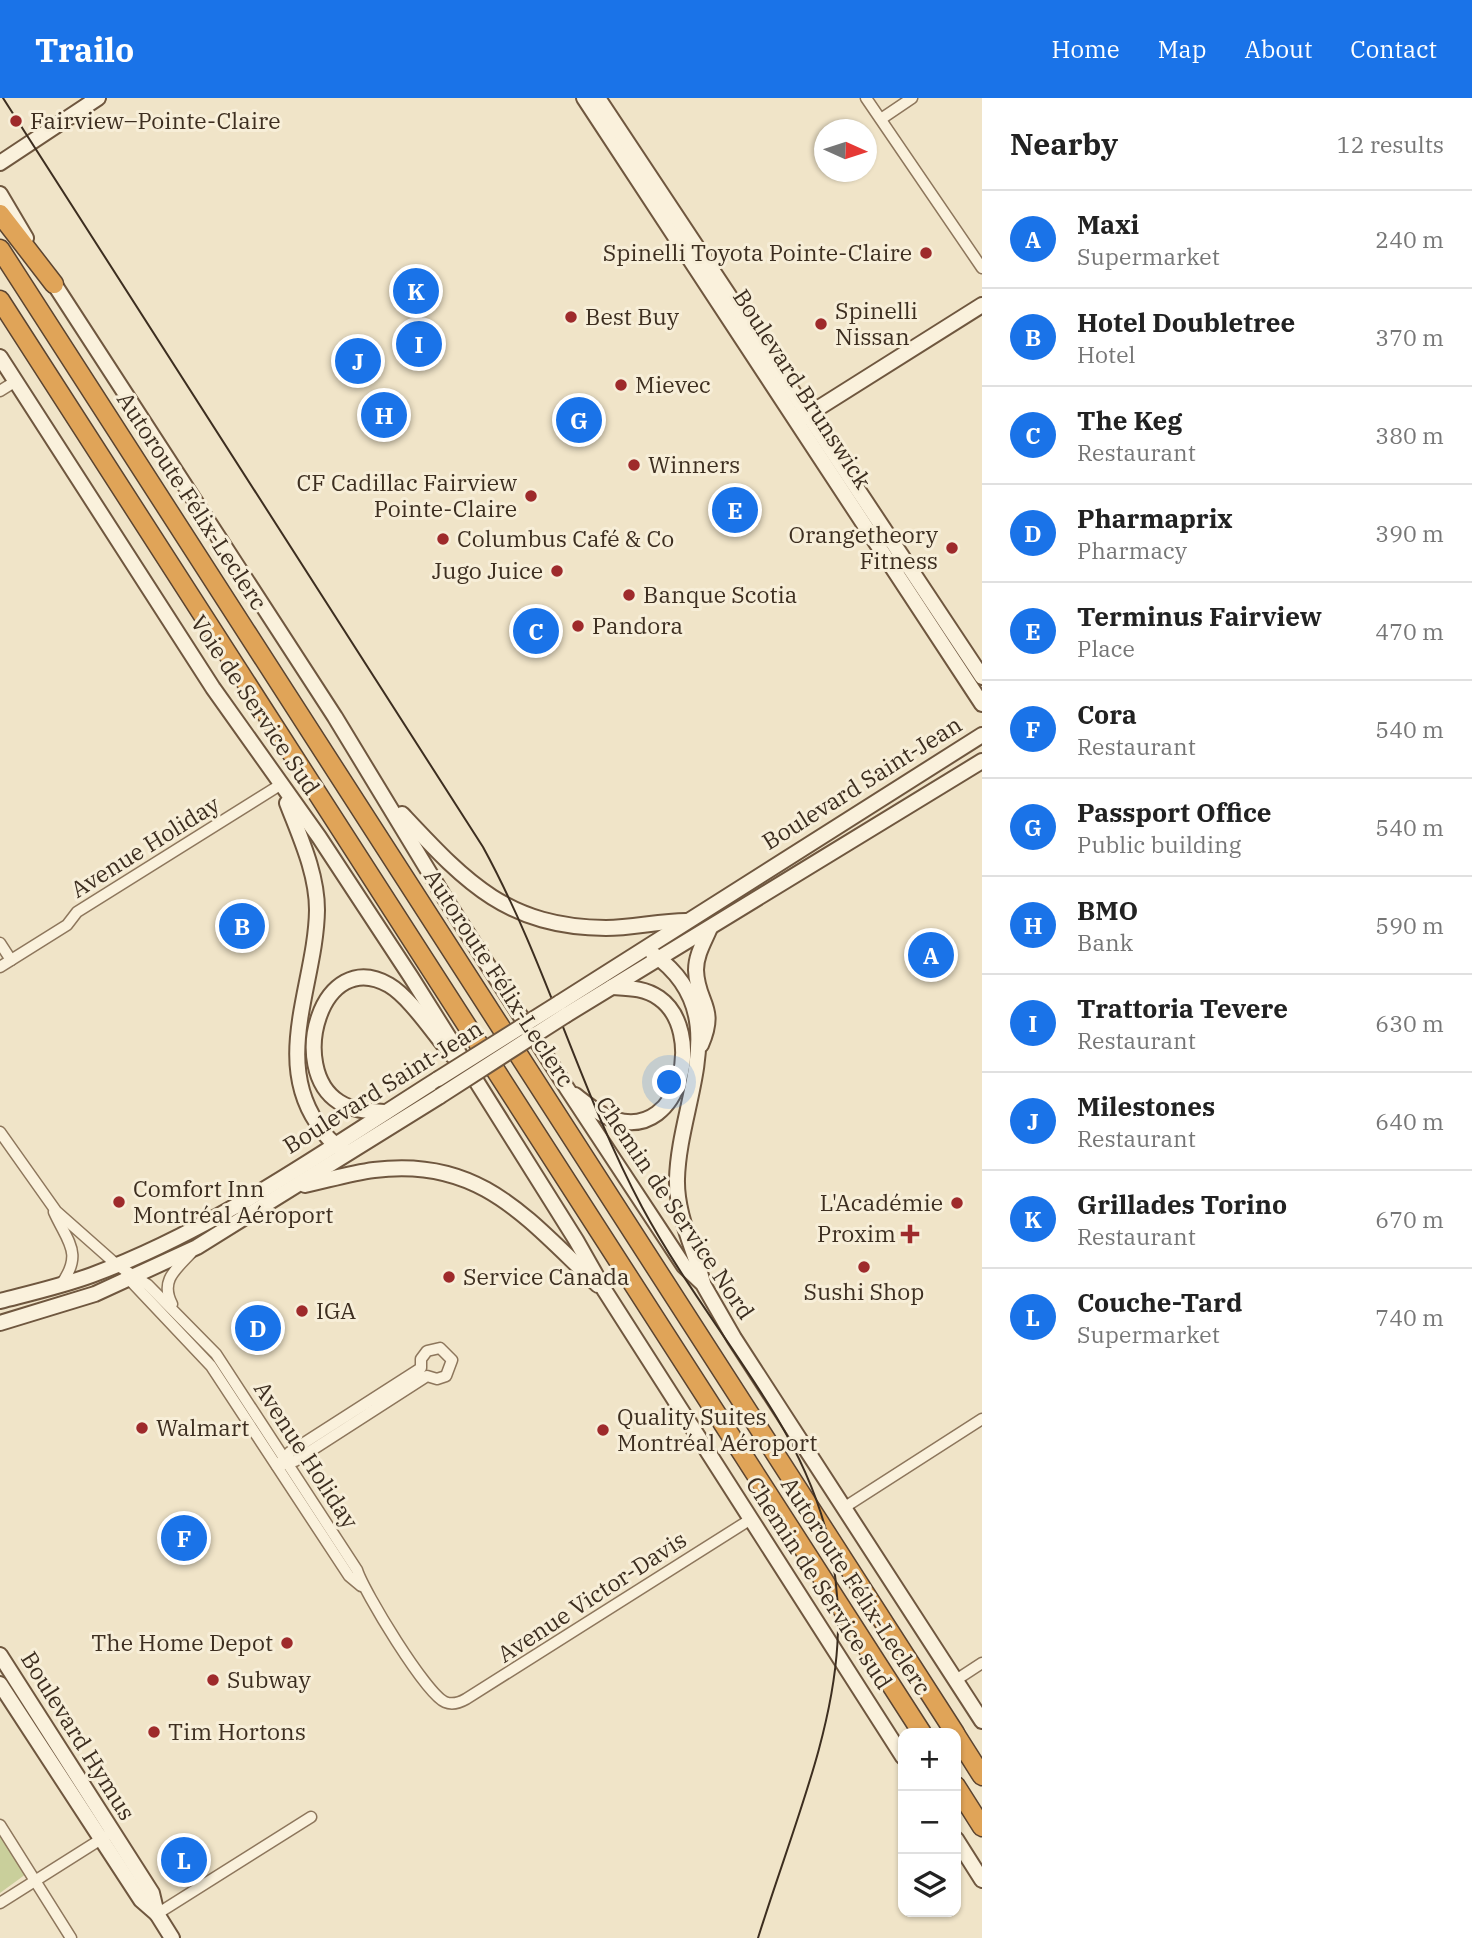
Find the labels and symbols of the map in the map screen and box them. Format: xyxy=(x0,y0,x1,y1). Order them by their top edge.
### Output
place label: Fairview–Pointe-Claire xyxy=(30,105,281,135)
marker: Fairview–Pointe-Claire xyxy=(8,113,24,129)
north arrow xyxy=(814,119,877,182)
place label: Spinelli Toyota Pointe-Claire xyxy=(603,237,912,267)
marker: Spinelli Toyota Pointe-Claire xyxy=(918,245,934,261)
pin: K xyxy=(393,265,439,317)
street label: Boulevard Brunswick xyxy=(727,283,879,495)
place label: Spinelli Nissan xyxy=(835,295,918,351)
place label: Best Buy xyxy=(585,301,680,331)
marker: Best Buy xyxy=(563,309,579,325)
marker: Spinelli Nissan xyxy=(813,316,829,332)
pin: I xyxy=(396,318,442,370)
pin: J xyxy=(335,335,381,387)
place label: Mievec xyxy=(635,369,711,399)
marker: Mievec xyxy=(613,377,629,393)
street label: Autoroute Félix-Leclerc xyxy=(111,386,275,615)
pin: H xyxy=(361,389,407,441)
pin: G xyxy=(556,394,602,446)
place label: Winners xyxy=(648,449,740,479)
marker: Winners xyxy=(626,457,642,473)
place label: CF Cadillac Fairview Pointe-Claire xyxy=(296,467,517,523)
pin: E xyxy=(712,484,758,536)
marker: CF Cadillac Fairview Pointe-Claire xyxy=(523,488,539,504)
place label: Orangetheory Fitness xyxy=(788,519,939,575)
place label: Columbus Café & Co xyxy=(457,523,674,553)
marker: Columbus Café & Co xyxy=(435,531,451,547)
marker: Orangetheory Fitness xyxy=(944,540,960,556)
place label: Jugo Juice xyxy=(432,555,543,585)
marker: Jugo Juice xyxy=(549,563,565,579)
place label: Banque Scotia xyxy=(643,579,797,609)
marker: Banque Scotia xyxy=(621,587,637,603)
pin: C xyxy=(513,605,559,657)
street label: Voie de Service Sud xyxy=(184,609,327,800)
place label: Pandora xyxy=(592,610,683,640)
marker: Pandora xyxy=(570,618,586,634)
street label: Boulevard Saint-Jean xyxy=(756,709,967,856)
street label: Avenue Holiday xyxy=(64,788,225,904)
street label: Autoroute Félix-Leclerc xyxy=(418,863,582,1092)
pin: B xyxy=(219,900,265,952)
pin: A xyxy=(908,929,954,981)
street label: Boulevard Saint-Jean xyxy=(277,1013,488,1160)
your location xyxy=(652,1065,686,1099)
street label: Chemin de Service Nord xyxy=(590,1090,762,1325)
place label: Comfort Inn Montréal Aéroport xyxy=(133,1173,333,1229)
place label: L'Académie xyxy=(820,1187,943,1217)
marker: Comfort Inn Montréal Aéroport xyxy=(111,1194,127,1210)
marker: L'Académie xyxy=(949,1195,965,1211)
place label: Proxim xyxy=(817,1218,896,1248)
marker: Proxim xyxy=(902,1226,918,1242)
marker: Sushi Shop xyxy=(856,1259,872,1275)
place label: Service Canada xyxy=(463,1261,630,1291)
marker: Service Canada xyxy=(441,1269,457,1285)
place label: Sushi Shop xyxy=(804,1276,924,1306)
place label: IGA xyxy=(316,1295,356,1325)
pin: D xyxy=(235,1302,281,1354)
marker: IGA xyxy=(294,1303,310,1319)
street label: Avenue Holiday xyxy=(248,1375,366,1535)
place label: Quality Suites Montréal Aéroport xyxy=(617,1401,817,1457)
place label: Walmart xyxy=(156,1412,249,1442)
marker: Walmart xyxy=(134,1420,150,1436)
marker: Quality Suites Montréal Aéroport xyxy=(595,1422,611,1438)
street label: Chemin de Service sud xyxy=(740,1471,900,1694)
street label: Autoroute Félix-Leclerc xyxy=(775,1471,939,1700)
pin: F xyxy=(161,1512,207,1564)
street label: Avenue Victor-Davis xyxy=(491,1524,692,1669)
place label: The Home Depot xyxy=(91,1627,273,1657)
marker: The Home Depot xyxy=(279,1635,295,1651)
street label: Boulevard Hymus xyxy=(15,1645,143,1826)
place label: Subway xyxy=(227,1664,311,1694)
marker: Subway xyxy=(205,1672,221,1688)
place label: Tim Hortons xyxy=(168,1716,306,1746)
marker: Tim Hortons xyxy=(146,1724,162,1740)
pin: L xyxy=(161,1834,207,1886)

